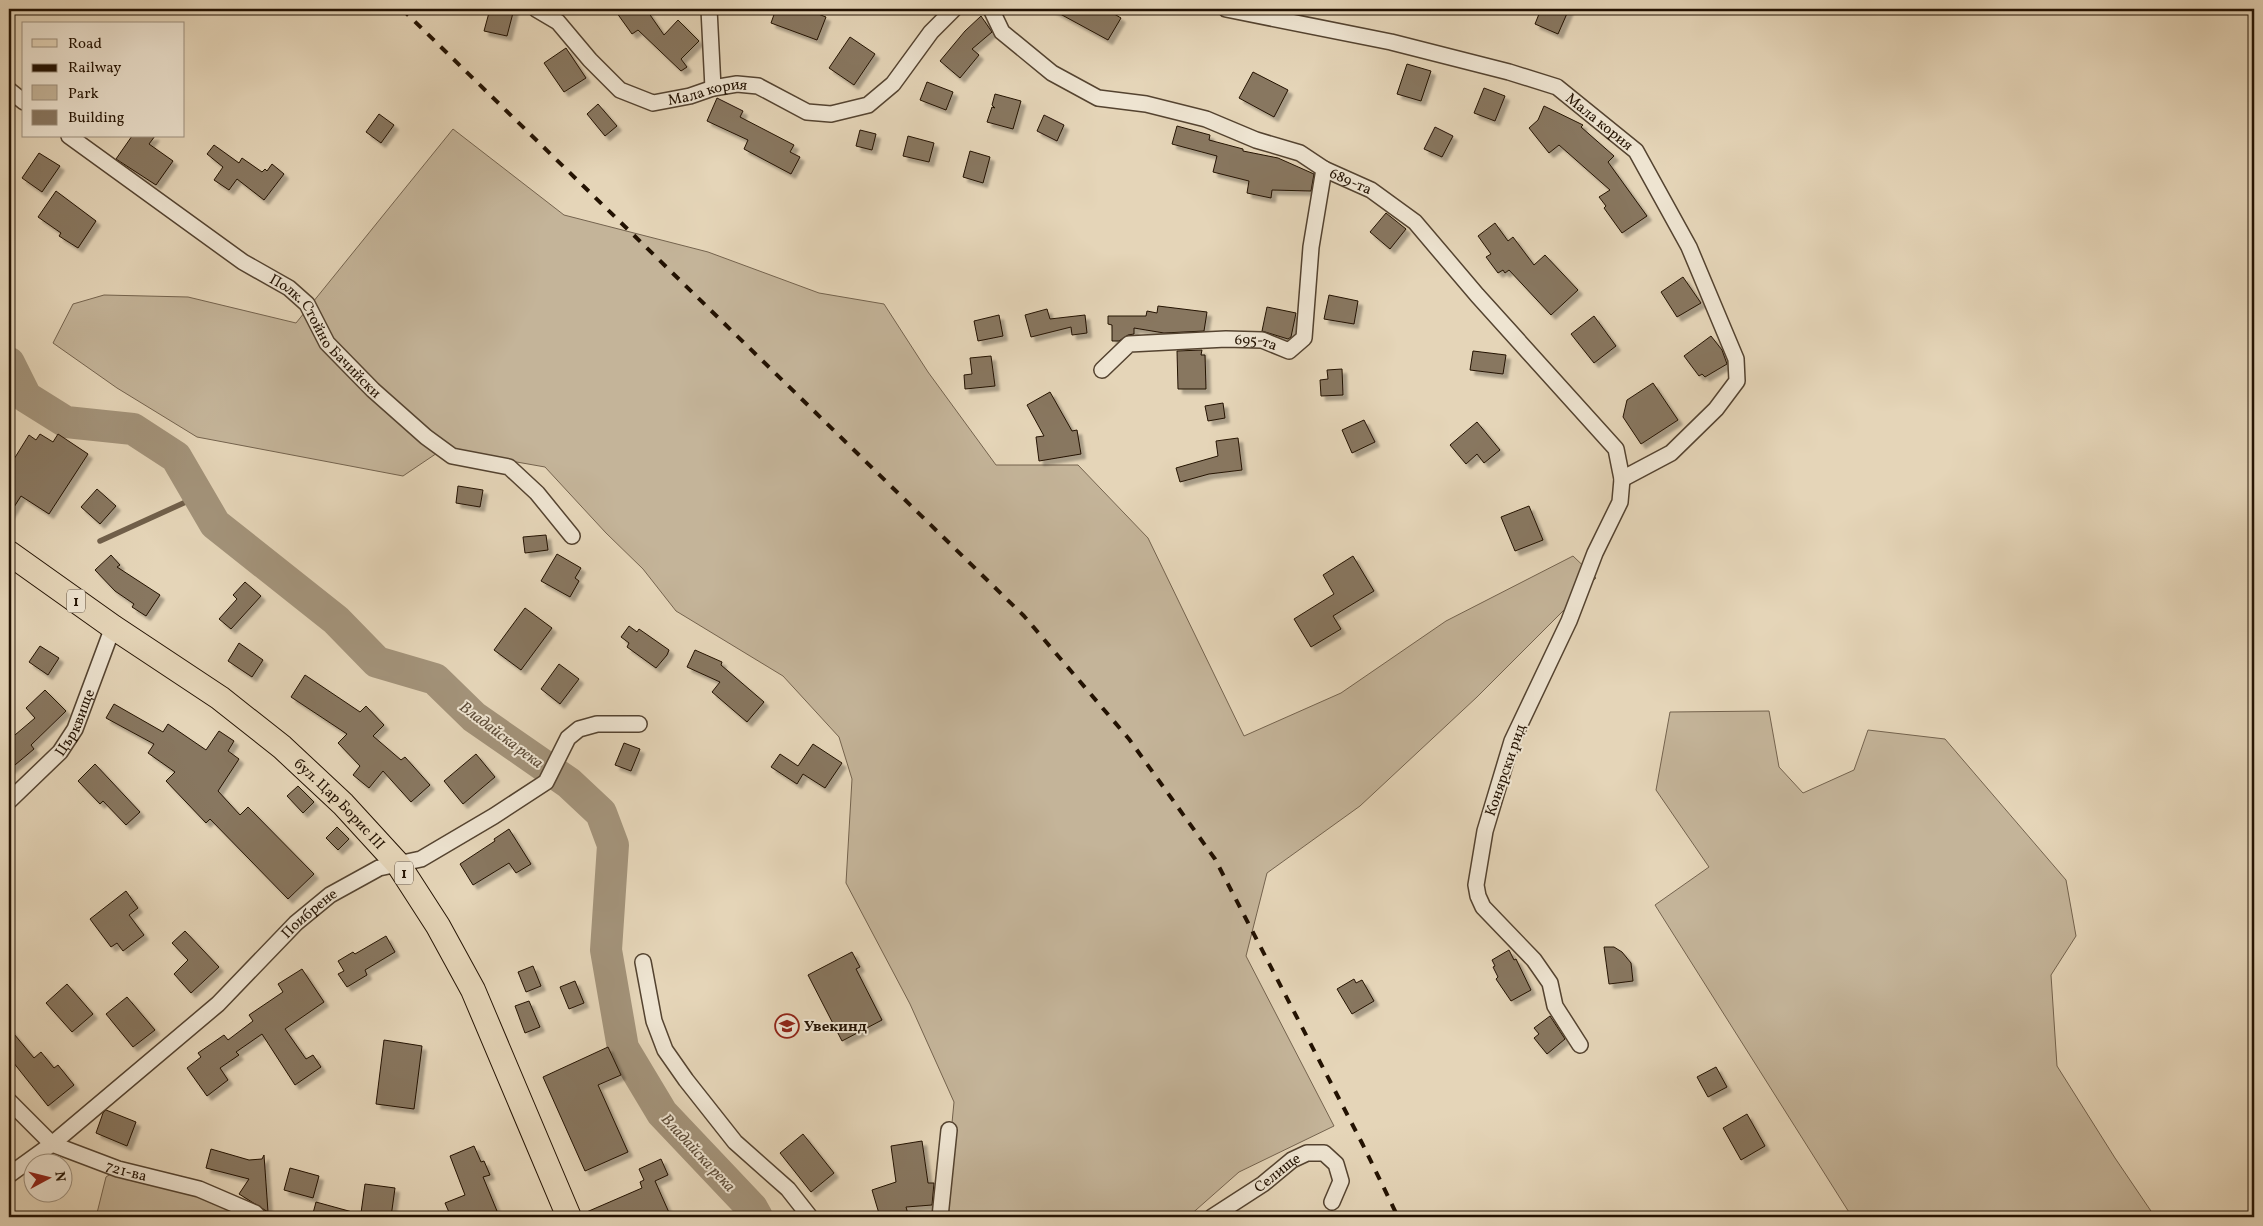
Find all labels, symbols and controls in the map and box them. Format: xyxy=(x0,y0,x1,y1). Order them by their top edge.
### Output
legend xyxy=(22,22,185,138)
text: Road xyxy=(68,34,102,55)
text: Railway xyxy=(68,58,121,79)
street label: Мала кория xyxy=(666,75,748,112)
text: Park xyxy=(68,84,99,105)
street label: Мала кория xyxy=(1560,89,1637,157)
text: Building xyxy=(68,108,125,129)
street label: 689-та xyxy=(1326,164,1375,201)
street label: Полк. Стойно Бачийски xyxy=(265,270,385,404)
street label: 695-та xyxy=(1234,330,1280,357)
road number: 1 xyxy=(67,590,85,612)
street label: Църквище xyxy=(51,686,101,761)
water label: Владайска река xyxy=(454,697,548,775)
street label: Конярски рид xyxy=(1481,721,1532,819)
street label: бул. Цар Борис III xyxy=(289,754,389,855)
road number: 1 xyxy=(395,861,413,884)
street label: Поибрене xyxy=(277,884,341,944)
school or university icon: Увекинд xyxy=(774,1013,800,1039)
place label: Увекинд xyxy=(804,1017,867,1038)
water label: Владайска река xyxy=(655,1109,740,1198)
street label: Селище xyxy=(1251,1149,1304,1199)
north arrow xyxy=(22,1154,72,1204)
street label: 721-ва xyxy=(102,1156,149,1188)
text: N xyxy=(49,1170,69,1183)

